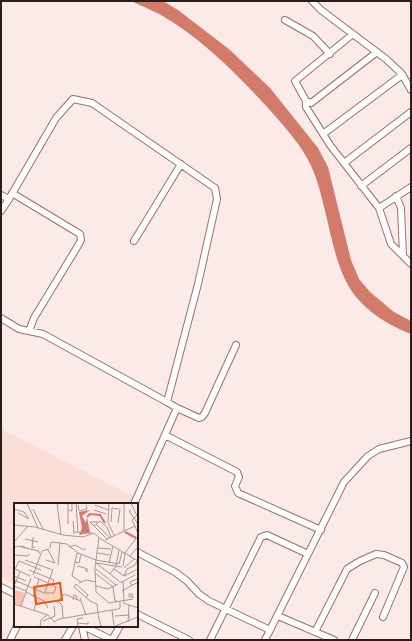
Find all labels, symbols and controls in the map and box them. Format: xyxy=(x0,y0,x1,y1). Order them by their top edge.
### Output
inset map xyxy=(14,503,138,627)

